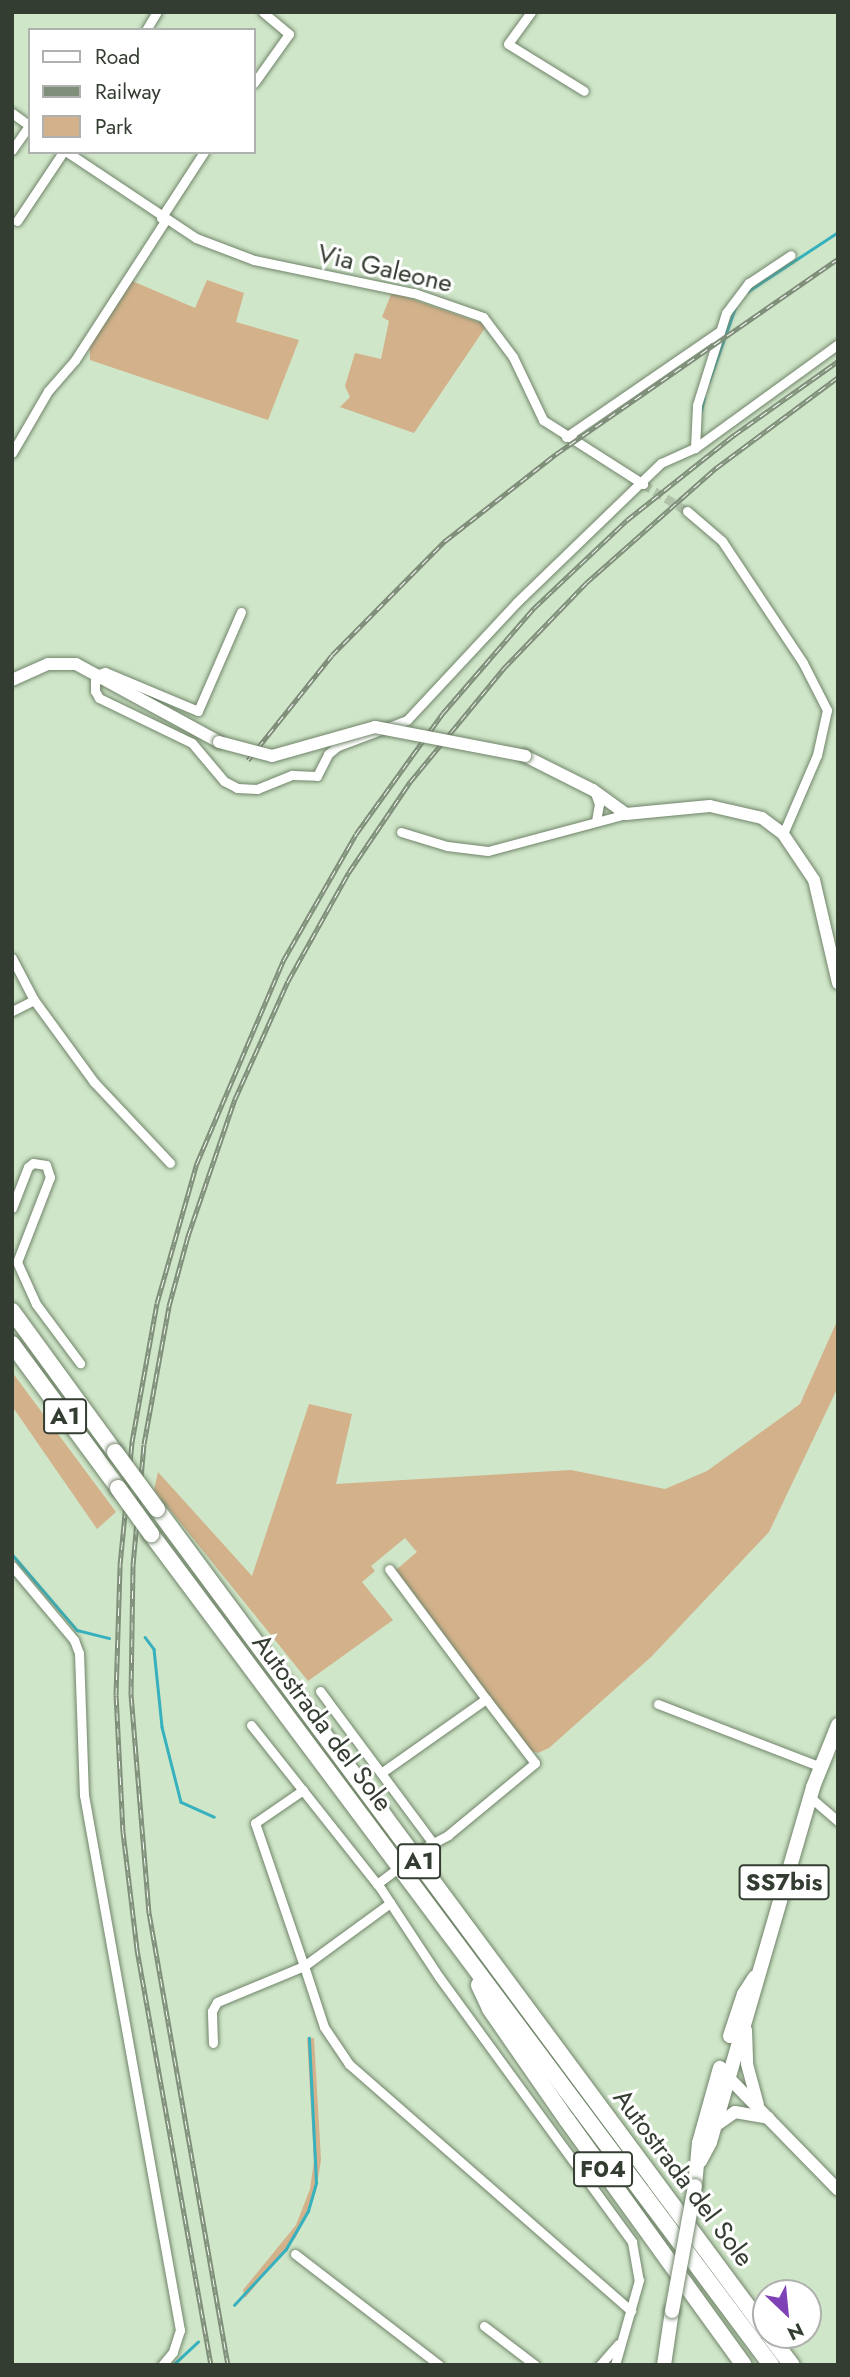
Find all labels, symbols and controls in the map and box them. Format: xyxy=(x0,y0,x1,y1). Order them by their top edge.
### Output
legend xyxy=(28,28,256,154)
text: Road xyxy=(95,42,140,72)
text: Railway xyxy=(95,77,161,107)
text: Park xyxy=(95,112,132,142)
street label: Via Galeone xyxy=(315,238,455,300)
road number: A1 xyxy=(42,1396,88,1436)
street label: Autostrada del Sole xyxy=(245,1628,399,1818)
road number: A1 xyxy=(396,1840,442,1882)
road number: SS7bis xyxy=(738,1861,830,1902)
street label: Autostrada del Sole xyxy=(606,2083,760,2273)
road number: F04 xyxy=(572,2148,634,2190)
north arrow xyxy=(752,2279,822,2349)
text: N xyxy=(783,2316,808,2347)

